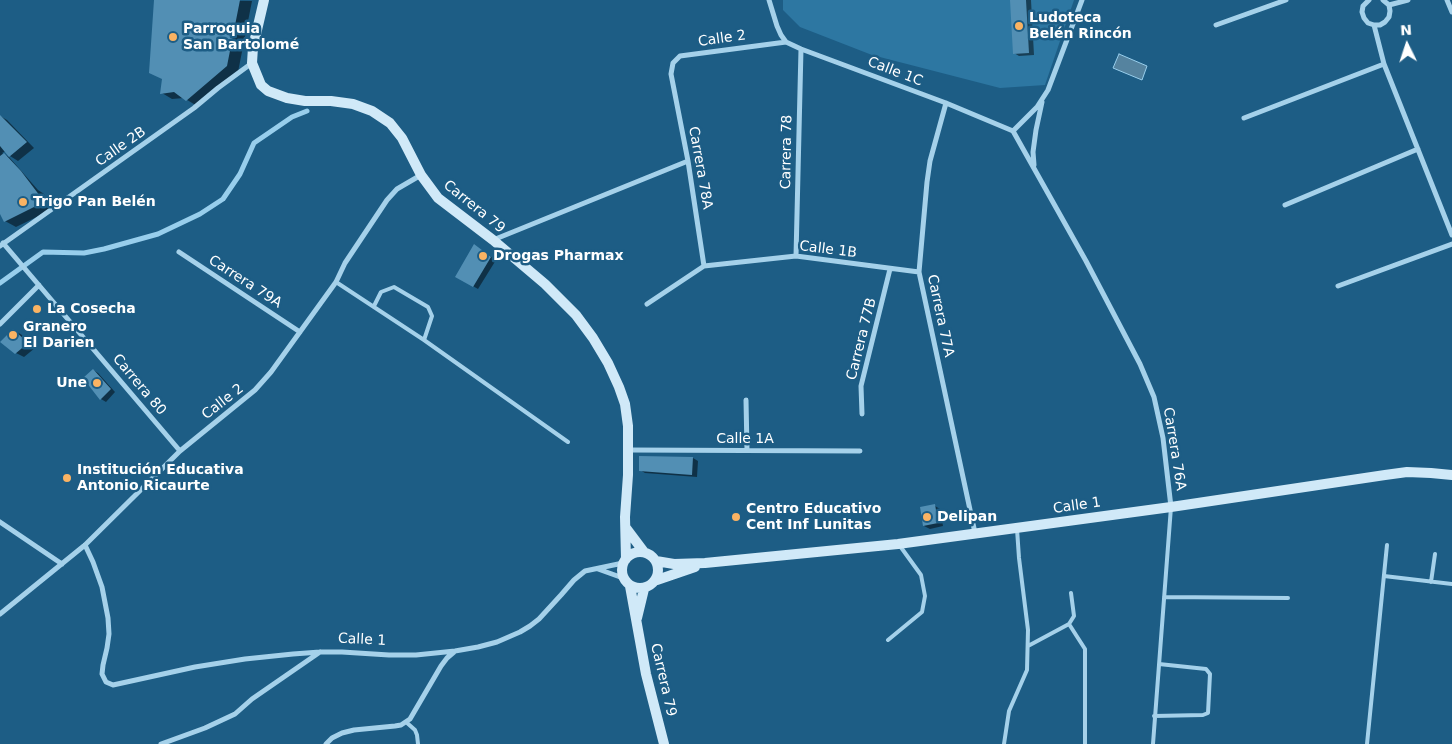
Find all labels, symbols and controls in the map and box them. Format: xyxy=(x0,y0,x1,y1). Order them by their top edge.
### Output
place label: Ludoteca Belén Rincón xyxy=(1029,10,1132,42)
marker: Ludoteca Belén Rincón xyxy=(1013,20,1025,32)
north arrow xyxy=(1382,20,1432,70)
place label: Parroquia San Bartolomé xyxy=(183,21,299,54)
text: N xyxy=(1400,22,1412,38)
street label: Calle 2 xyxy=(697,27,747,51)
marker: Parroquia San Bartolomé xyxy=(167,31,179,43)
street label: Calle 1C xyxy=(865,54,925,90)
street label: Carrera 78 xyxy=(778,115,796,189)
street label: Calle 2B xyxy=(93,124,149,170)
street label: Carrera 78A xyxy=(684,125,716,211)
street label: Carrera 79 xyxy=(440,177,508,237)
place label: Trigo Pan Belén xyxy=(33,194,156,210)
marker: Trigo Pan Belén xyxy=(17,196,29,208)
street label: Calle 1B xyxy=(798,238,858,262)
place label: Drogas Pharmax xyxy=(493,248,623,264)
marker: Drogas Pharmax xyxy=(477,250,489,262)
street label: Carrera 79A xyxy=(205,252,285,312)
street label: Carrera 77A xyxy=(923,273,957,359)
street label: Carrera 77B xyxy=(844,296,880,382)
place label: La Cosecha xyxy=(47,301,136,317)
marker: La Cosecha xyxy=(31,303,43,315)
place label: Granero El Darien xyxy=(23,319,94,352)
marker: Granero El Darien xyxy=(7,329,19,341)
street label: Carrera 80 xyxy=(109,351,169,419)
place label: Une xyxy=(56,375,87,391)
marker: Une xyxy=(91,377,103,389)
street label: Calle 2 xyxy=(199,381,247,423)
street label: Carrera 76A xyxy=(1159,406,1189,492)
street label: Calle 1A xyxy=(716,431,774,447)
place label: Institución Educativa Antonio Ricaurte xyxy=(77,462,244,494)
marker: Institución Educativa Antonio Ricaurte xyxy=(61,472,73,484)
street label: Calle 1 xyxy=(1052,494,1102,518)
place label: Centro Educativo Cent Inf Lunitas xyxy=(746,501,881,534)
place label: Delipan xyxy=(937,509,997,525)
marker: Centro Educativo Cent Inf Lunitas xyxy=(730,511,742,523)
marker: Delipan xyxy=(921,511,933,523)
street label: Calle 1 xyxy=(338,630,386,650)
street label: Carrera 79 xyxy=(646,642,680,718)

